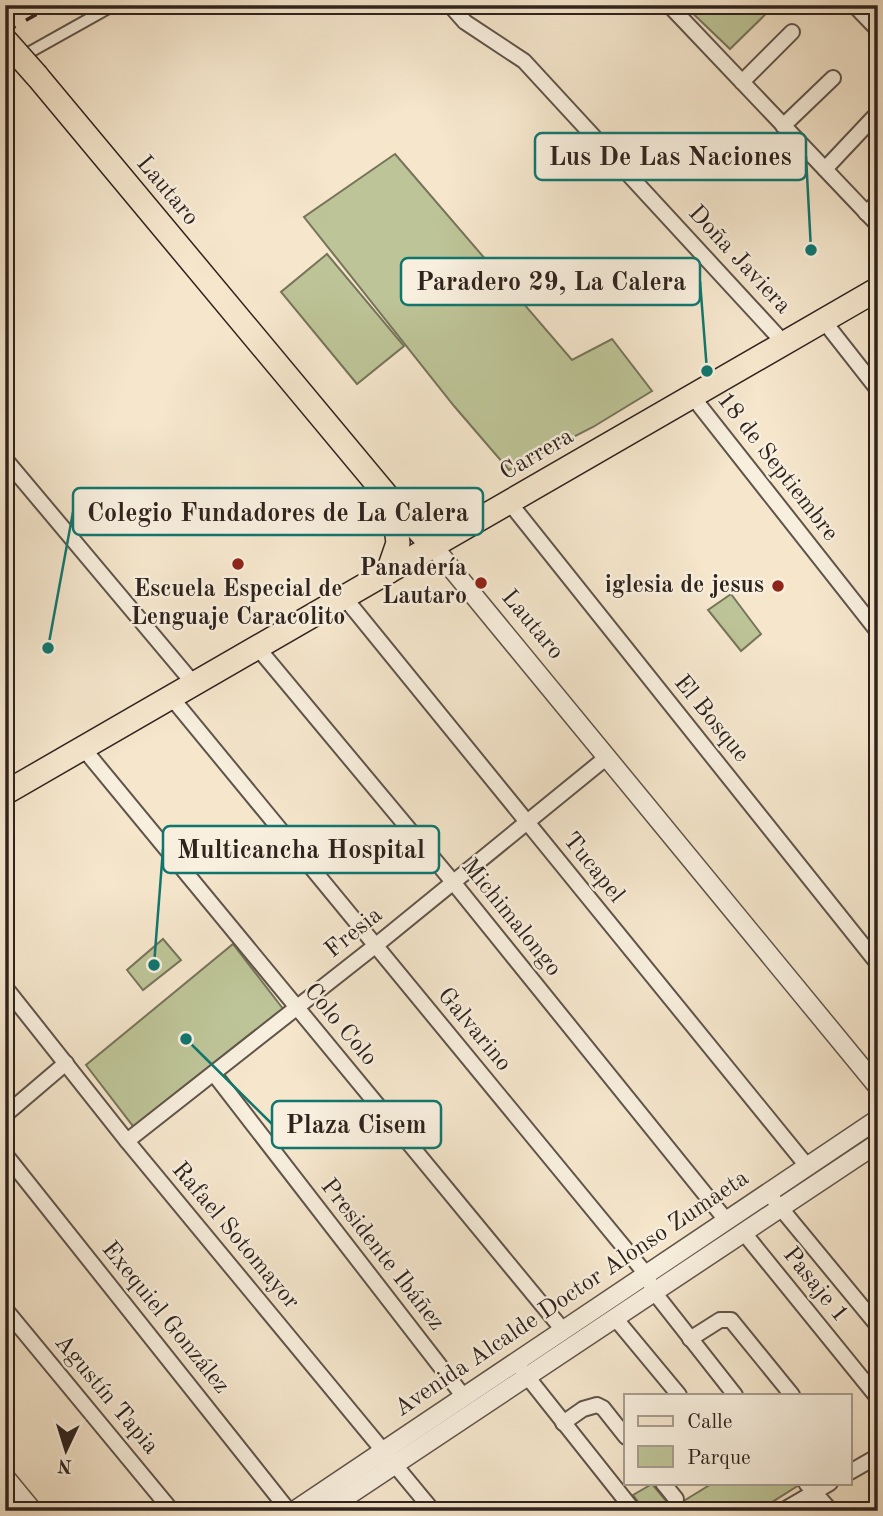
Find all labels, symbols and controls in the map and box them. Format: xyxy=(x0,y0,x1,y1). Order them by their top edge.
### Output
callout: Lus De Las Naciones xyxy=(535,133,806,180)
text: Lus De Las Naciones xyxy=(548,145,792,171)
street label: Lautaro xyxy=(131,152,203,230)
street label: Doña Javiera xyxy=(683,201,795,319)
callout: Paradero 29, La Calera xyxy=(401,258,700,305)
text: Paradero 29, La Calera xyxy=(416,270,686,296)
street label: 18 de Septiembre xyxy=(712,388,842,546)
street label: Carrera xyxy=(496,424,578,485)
callout: Colegio Fundadores de La Calera xyxy=(73,488,483,535)
text: Colegio Fundadores de La Calera xyxy=(87,501,469,527)
marker: Escuela Especial de Lenguaje Caracolito xyxy=(230,556,246,572)
place label: Panadería Lautaro xyxy=(360,557,467,609)
place label: iglesia de jesus xyxy=(605,574,764,598)
marker: Panadería Lautaro xyxy=(473,575,489,591)
place label: Escuela Especial de Lenguaje Caracolito xyxy=(131,578,345,630)
marker: iglesia de jesus xyxy=(770,578,786,594)
street label: Lautaro xyxy=(496,586,568,664)
street label: El Bosque xyxy=(669,671,753,767)
callout: Multicancha Hospital xyxy=(163,826,439,873)
street label: Tucapel xyxy=(558,828,628,908)
text: Multicancha Hospital xyxy=(177,838,425,864)
street label: Michimalongo xyxy=(456,855,566,981)
street label: Fresia xyxy=(321,903,387,963)
street label: Colo Colo xyxy=(299,979,381,1071)
street label: Galvarino xyxy=(432,984,516,1076)
callout: Plaza Cisem xyxy=(272,1101,441,1148)
text: Plaza Cisem xyxy=(285,1113,427,1139)
street label: Rafael Sotomayor xyxy=(167,1158,303,1314)
street label: Avenida Alcalde Doctor Alonso Zumaeta xyxy=(391,1166,753,1422)
street label: Presidente Ibáñez xyxy=(316,1175,448,1335)
street label: Exequiel González xyxy=(97,1237,233,1399)
street label: Pasaje 1 xyxy=(778,1243,852,1327)
street label: Agustín Tapia xyxy=(49,1331,163,1459)
legend xyxy=(624,1394,852,1484)
text: Calle xyxy=(687,1412,732,1433)
north arrow xyxy=(32,1414,102,1484)
text: Parque xyxy=(687,1448,751,1469)
text: N xyxy=(57,1454,73,1474)

